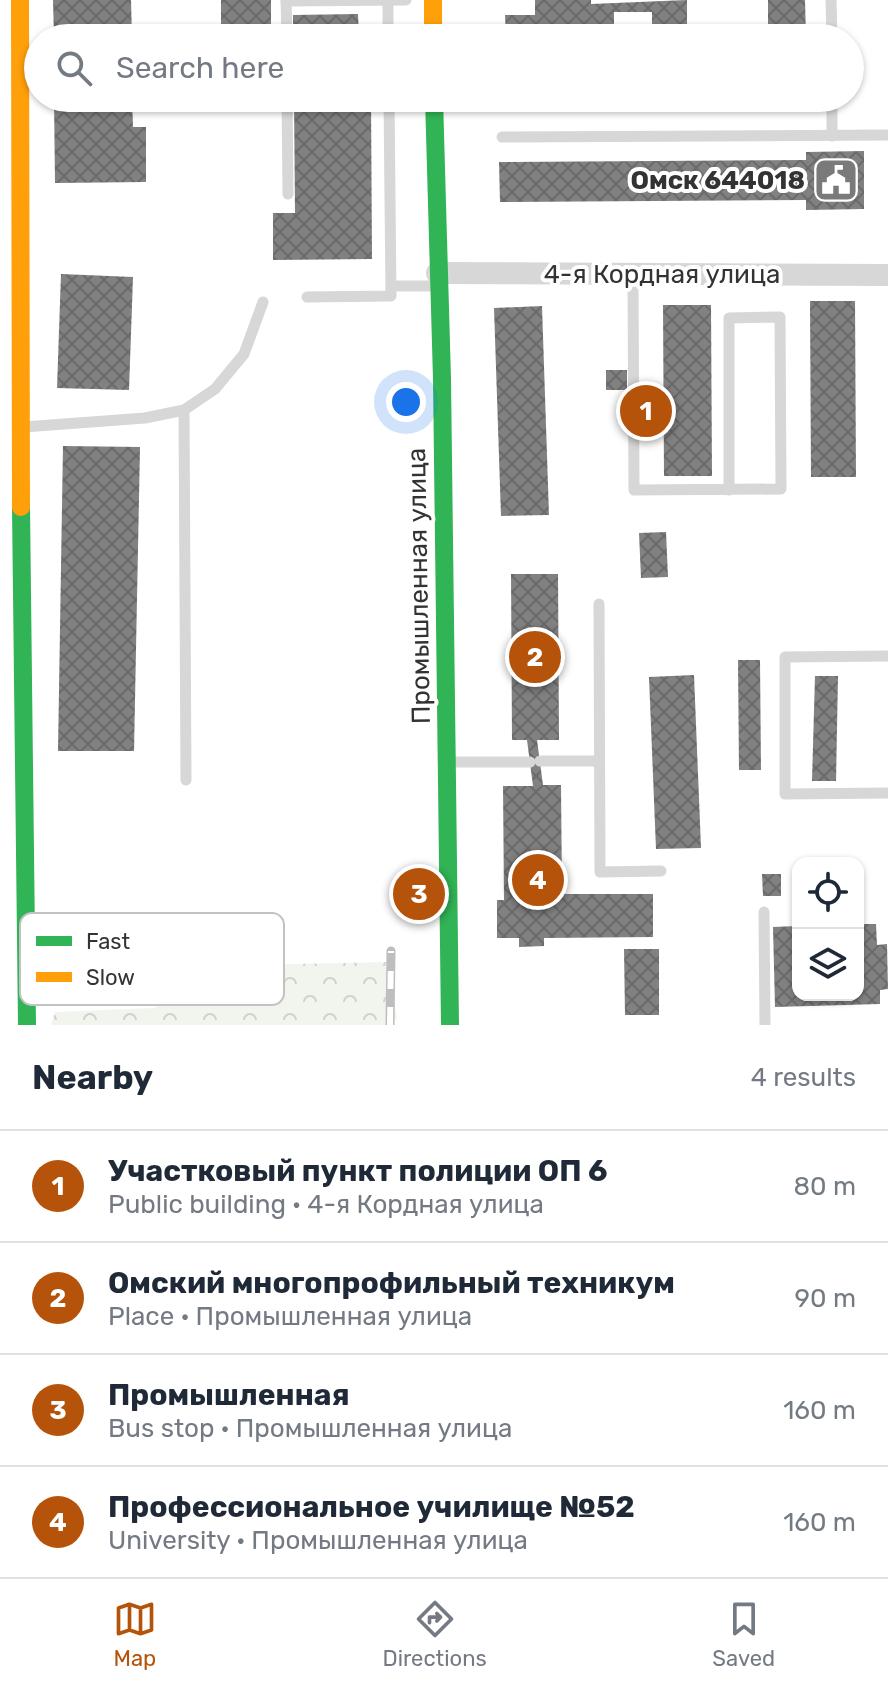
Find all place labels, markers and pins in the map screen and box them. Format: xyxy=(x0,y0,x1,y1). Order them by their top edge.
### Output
public building icon: Омск 644018 xyxy=(812,156,860,204)
place label: Омск 644018 xyxy=(630,165,805,196)
pin: 1 xyxy=(620,381,672,441)
pin: 2 xyxy=(509,627,561,687)
pin: 4 xyxy=(512,850,564,910)
pin: 3 xyxy=(393,864,445,924)

